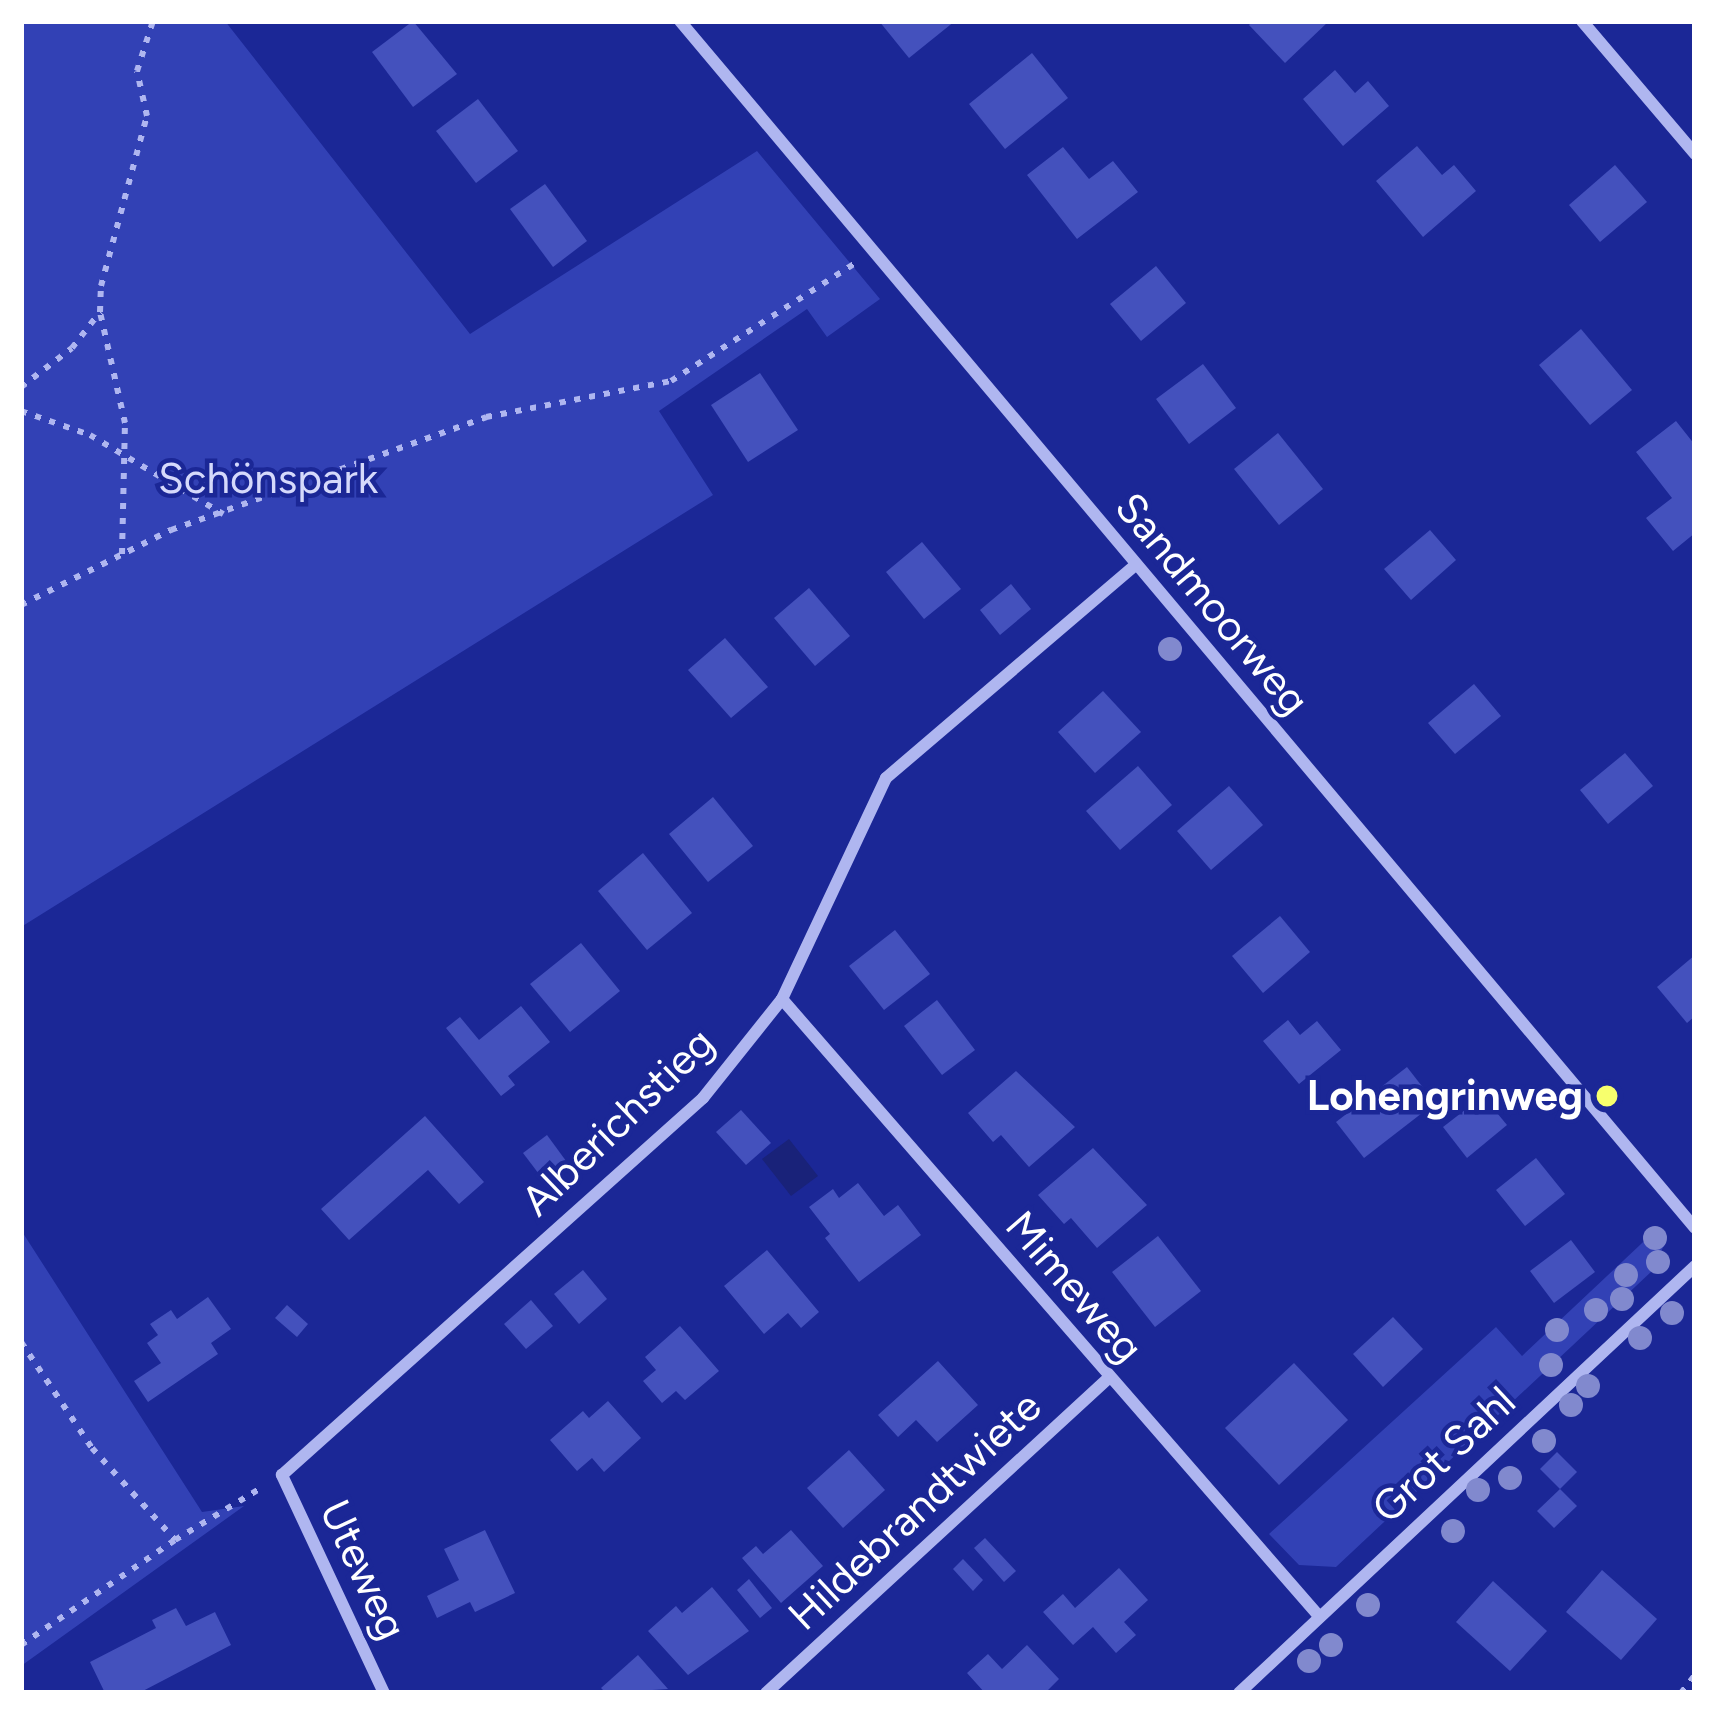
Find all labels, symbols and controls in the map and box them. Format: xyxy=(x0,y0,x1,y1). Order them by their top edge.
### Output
park label: Schönspark xyxy=(158,454,378,504)
street label: Sandmoorweg xyxy=(1105,483,1319,725)
street label: Alberichstieg xyxy=(511,1018,725,1226)
place label: Lohengrinweg xyxy=(1307,1071,1583,1121)
marker: Lohengrinweg xyxy=(1594,1083,1620,1109)
street label: Mimeweg xyxy=(995,1201,1153,1373)
street label: Grot Sahl xyxy=(1362,1376,1526,1534)
street label: Hildebrandtwiete xyxy=(778,1381,1052,1641)
street label: Uteweg xyxy=(309,1492,417,1648)

